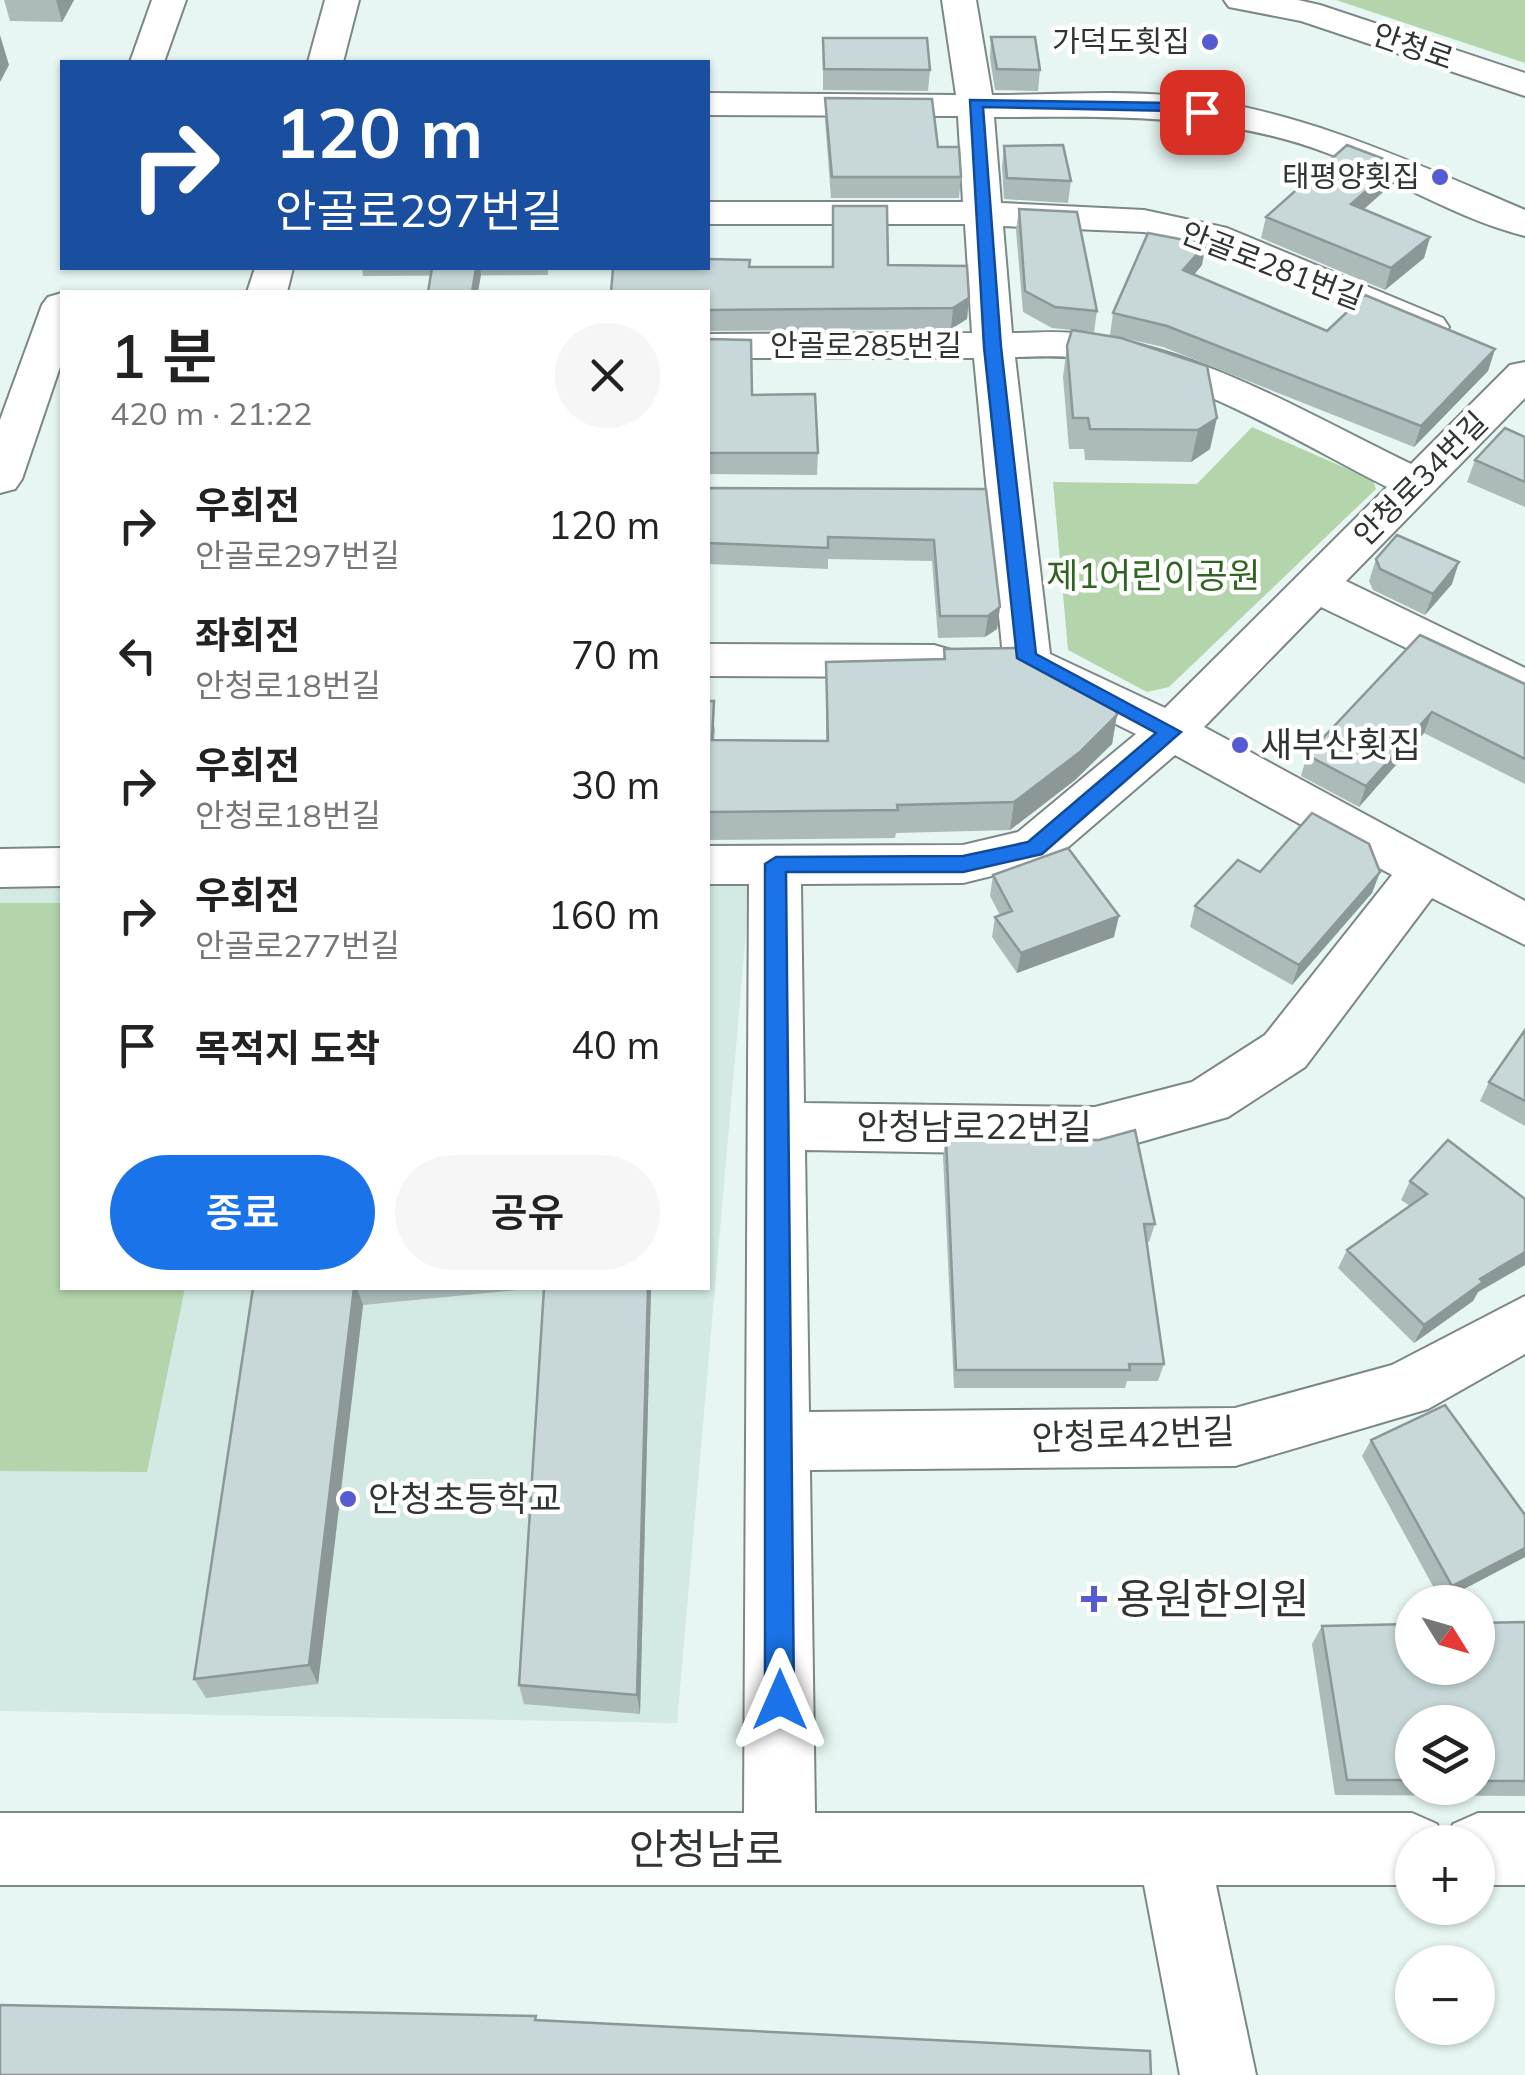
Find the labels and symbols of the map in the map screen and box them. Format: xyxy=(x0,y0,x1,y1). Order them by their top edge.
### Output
street label: 안청로 xyxy=(1368,15,1459,77)
place label: 가덕도횟집 xyxy=(1052,22,1190,60)
marker: 가덕도횟집 xyxy=(1199,31,1221,53)
pin xyxy=(1160,70,1245,155)
place label: 태평양횟집 xyxy=(1282,157,1420,195)
marker: 태평양횟집 xyxy=(1429,166,1451,188)
street label: 안골로281번길 xyxy=(1176,213,1369,317)
street label: 안골로285번길 xyxy=(770,326,962,364)
street label: 안청로34번길 xyxy=(1345,403,1495,553)
park label: 제1어린이공원 xyxy=(1046,553,1260,597)
place label: 새부산횟집 xyxy=(1260,722,1421,766)
marker: 새부산횟집 xyxy=(1229,734,1251,756)
street label: 안청남로22번길 xyxy=(856,1104,1092,1148)
street label: 안청로42번길 xyxy=(1031,1408,1235,1460)
place label: 안청초등학교 xyxy=(368,1476,561,1520)
marker: 안청초등학교 xyxy=(337,1488,359,1510)
place label: 용원한의원 xyxy=(1116,1572,1309,1625)
north arrow xyxy=(1395,1585,1495,1685)
marker: 용원한의원 xyxy=(1081,1586,1107,1612)
position arrow xyxy=(728,1648,832,1752)
street label: 안청남로 xyxy=(629,1822,783,1875)

